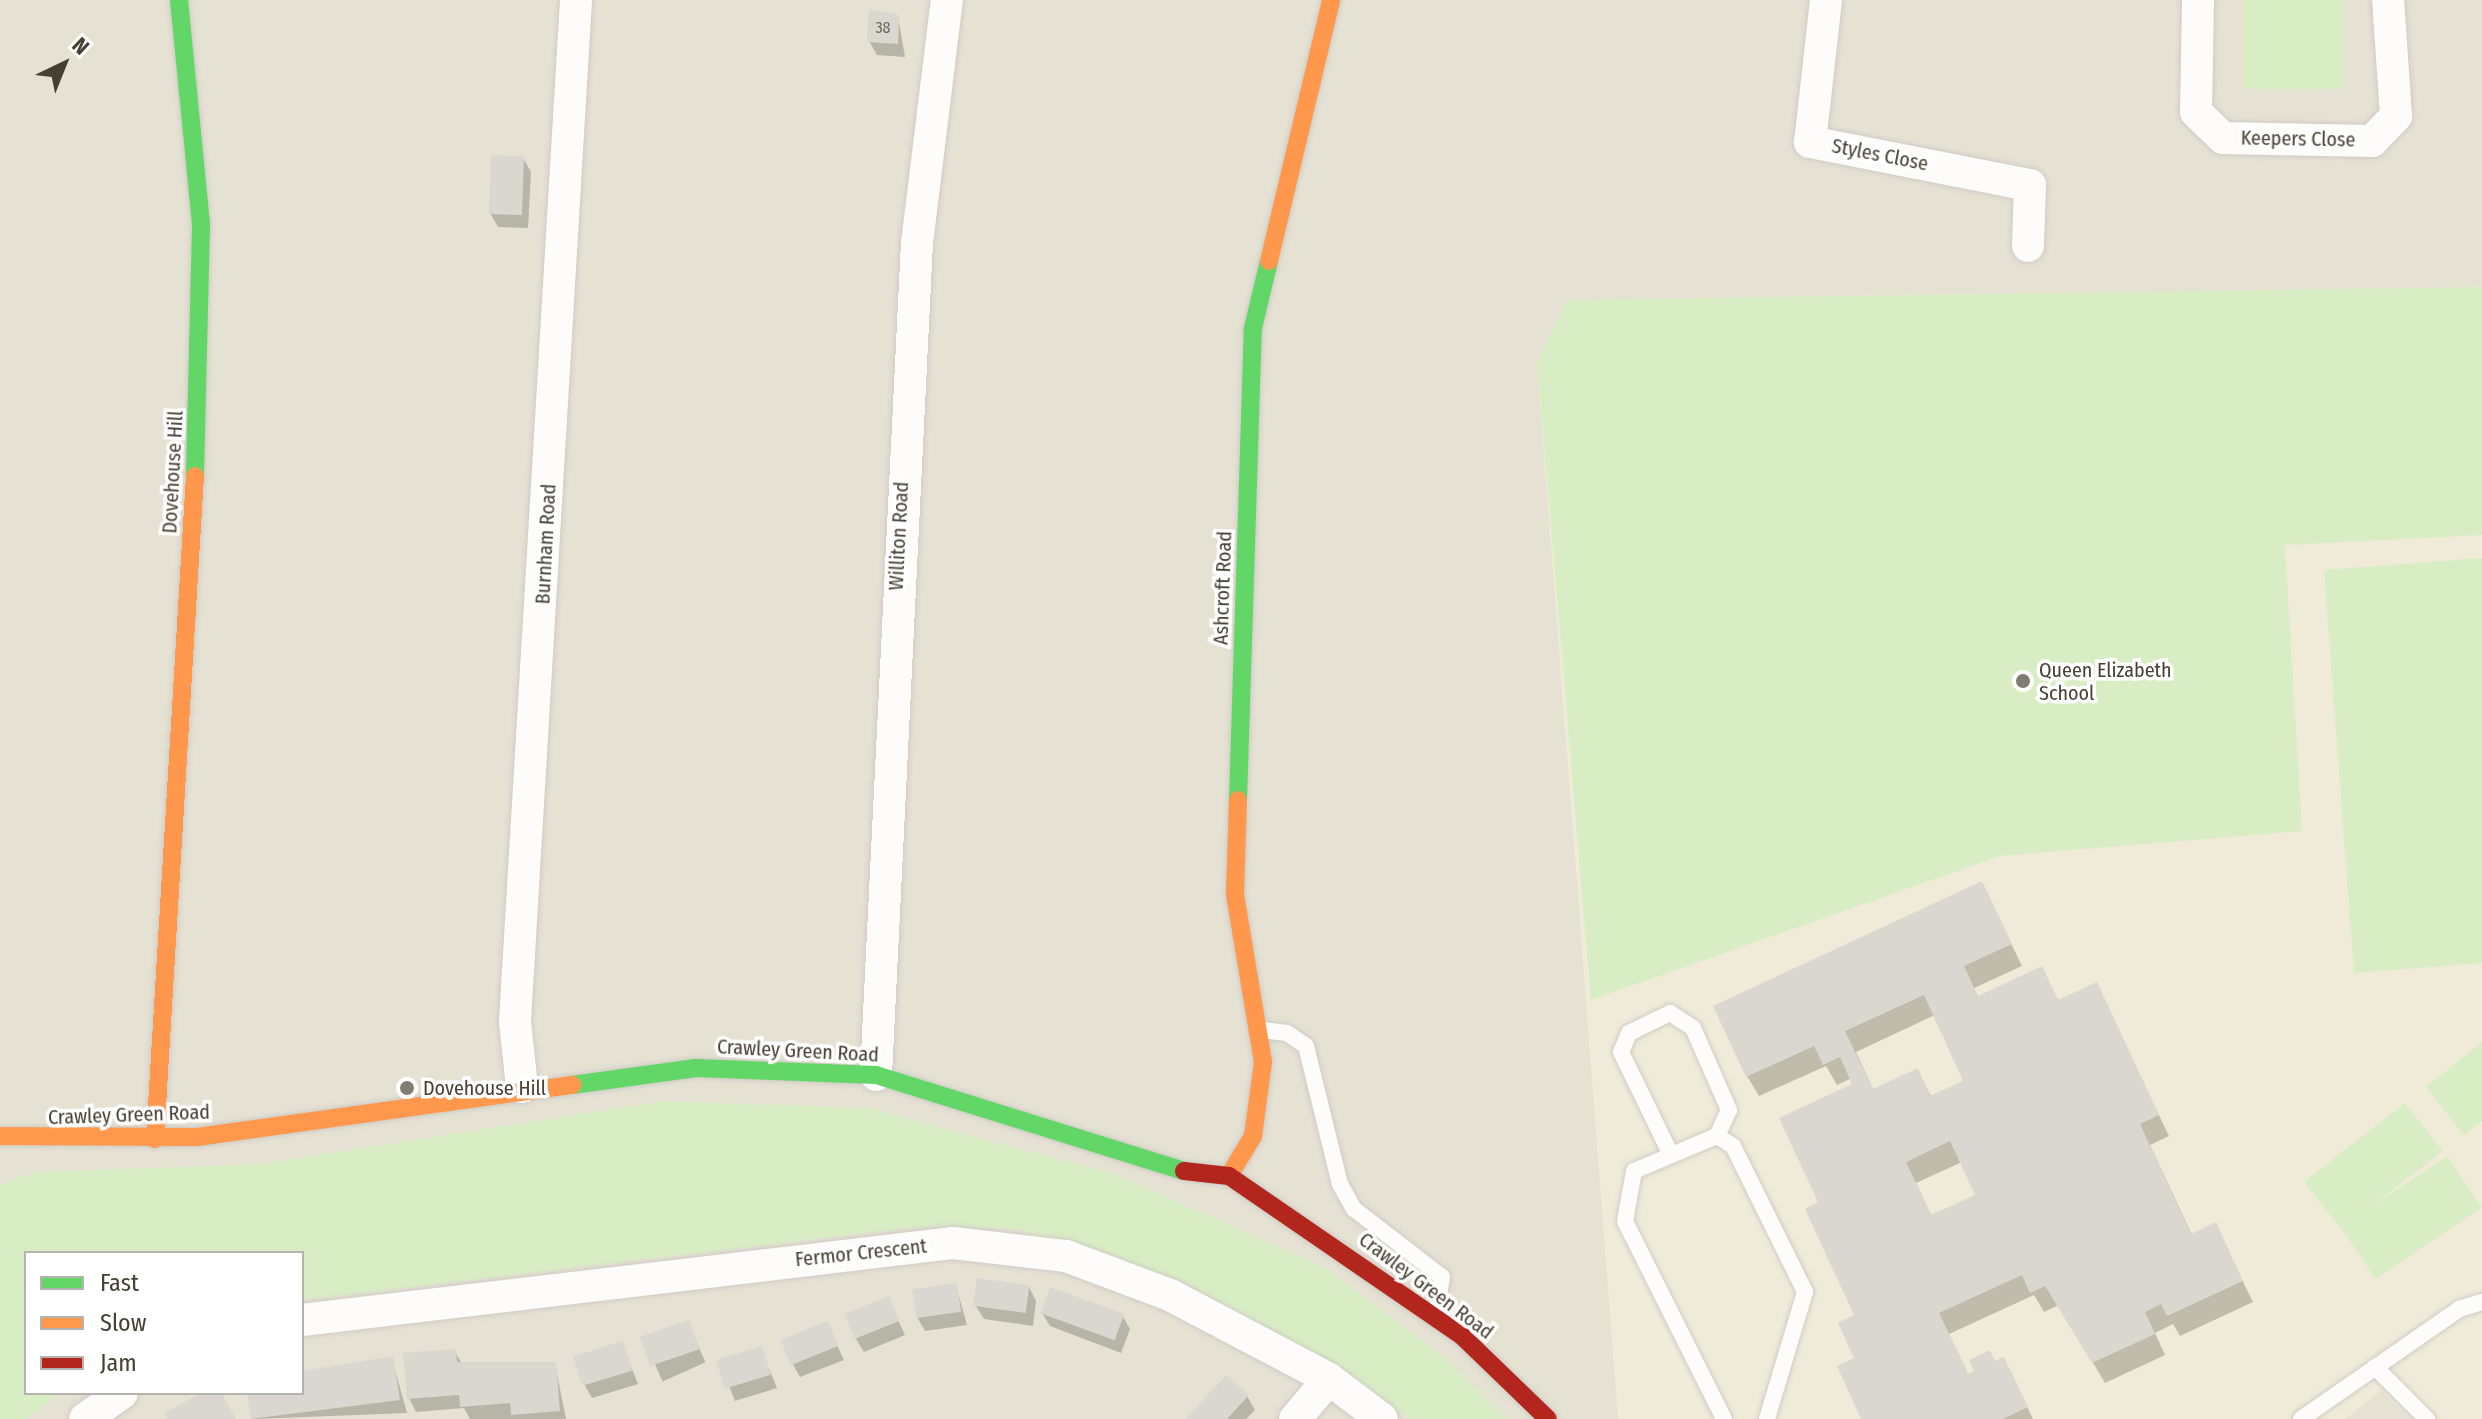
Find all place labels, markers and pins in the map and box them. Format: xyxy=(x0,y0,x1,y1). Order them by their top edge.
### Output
place label: Queen Elizabeth School xyxy=(2039,658,2172,705)
marker: Queen Elizabeth School xyxy=(2014,672,2032,690)
place label: Dovehouse Hill xyxy=(423,1076,546,1100)
marker: Dovehouse Hill xyxy=(398,1079,416,1097)

